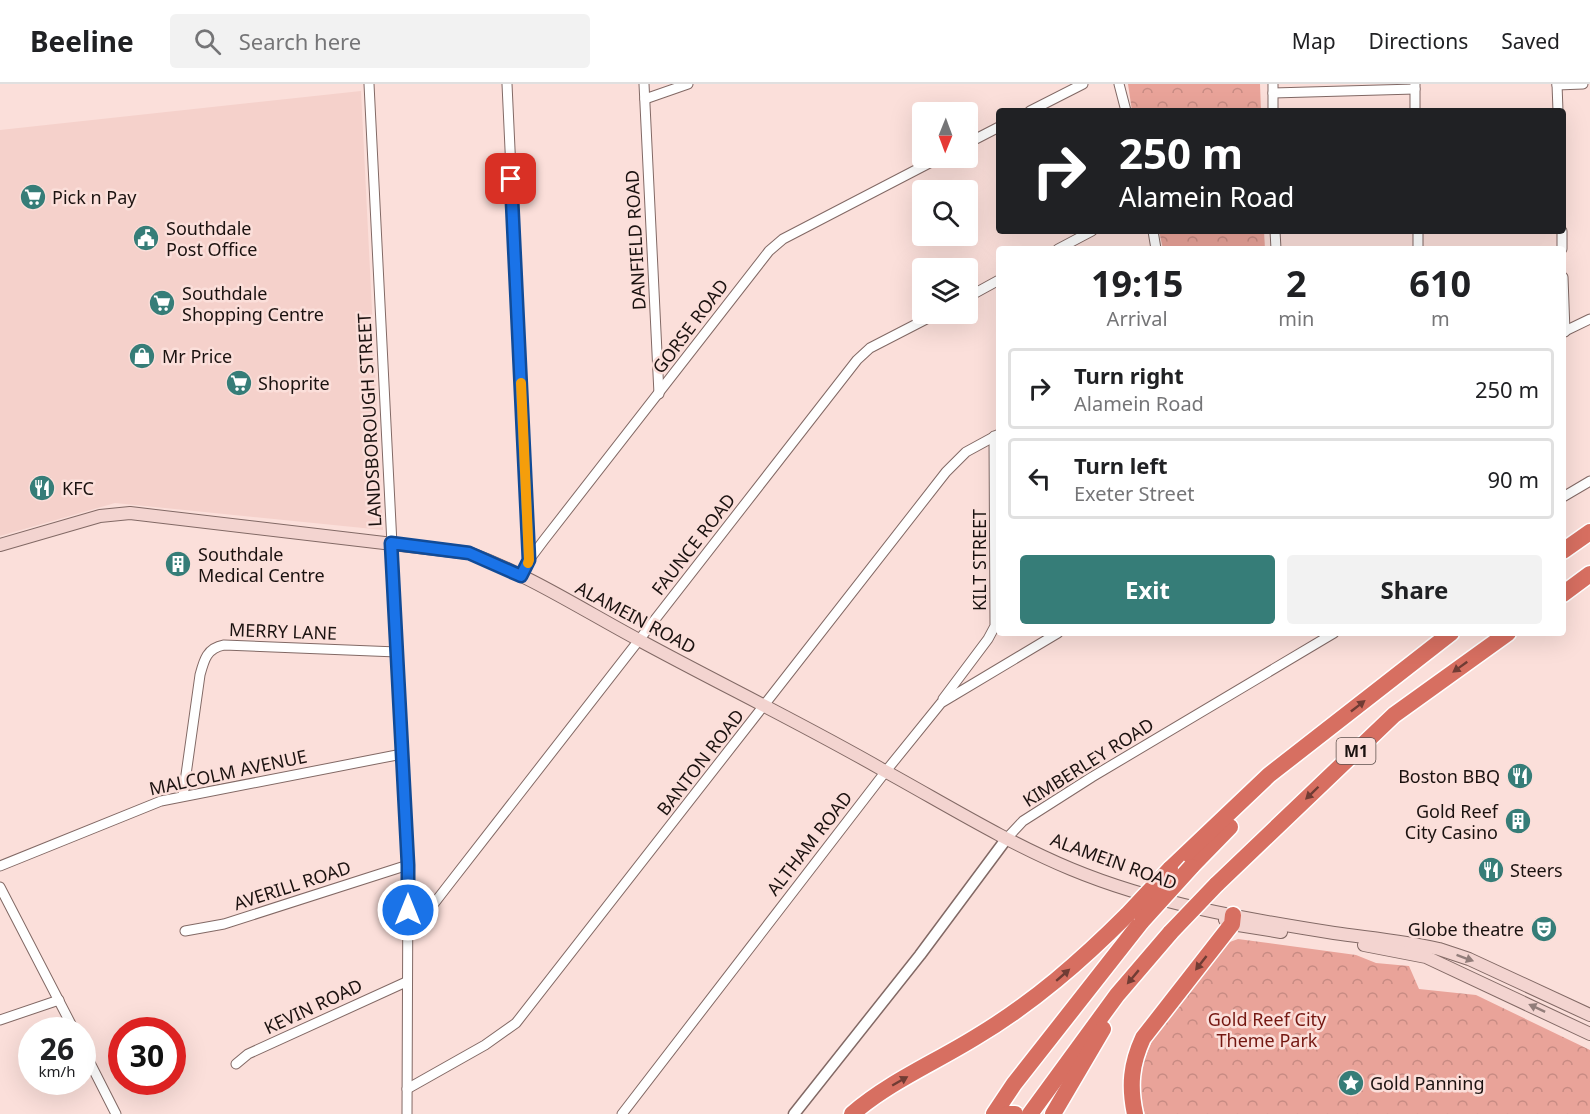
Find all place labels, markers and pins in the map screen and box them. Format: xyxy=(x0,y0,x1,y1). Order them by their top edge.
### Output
pin xyxy=(485,153,536,204)
supermarket icon: Pick n Pay xyxy=(18,182,48,212)
place label: Pick n Pay xyxy=(52,185,137,209)
place label: Southdale Post Office xyxy=(166,216,257,261)
public building icon: Southdale Post Office xyxy=(131,223,161,253)
place label: Southdale Shopping Centre xyxy=(182,281,324,326)
supermarket icon: Southdale Shopping Centre xyxy=(147,288,177,318)
shop icon: Mr Price xyxy=(127,341,157,371)
place label: Mr Price xyxy=(162,344,232,368)
supermarket icon: Shoprite xyxy=(224,368,254,398)
place label: Shoprite xyxy=(258,371,330,395)
restaurant icon: KFC xyxy=(27,473,57,503)
place label: KFC xyxy=(62,476,94,500)
place label: Southdale Medical Centre xyxy=(198,542,325,587)
building icon: Southdale Medical Centre xyxy=(163,549,193,579)
restaurant icon: Boston BBQ xyxy=(1505,761,1535,791)
place label: Boston BBQ xyxy=(1398,764,1500,788)
place label: Gold Reef City Casino xyxy=(1405,799,1499,844)
building icon: Gold Reef City Casino xyxy=(1503,806,1533,836)
restaurant icon: Steers xyxy=(1476,855,1506,885)
place label: Steers xyxy=(1510,858,1563,882)
theatre icon: Globe theatre xyxy=(1529,914,1559,944)
place label: Globe theatre xyxy=(1408,917,1524,941)
place icon: Gold Panning xyxy=(1336,1068,1366,1098)
place label: Gold Panning xyxy=(1370,1071,1484,1095)

